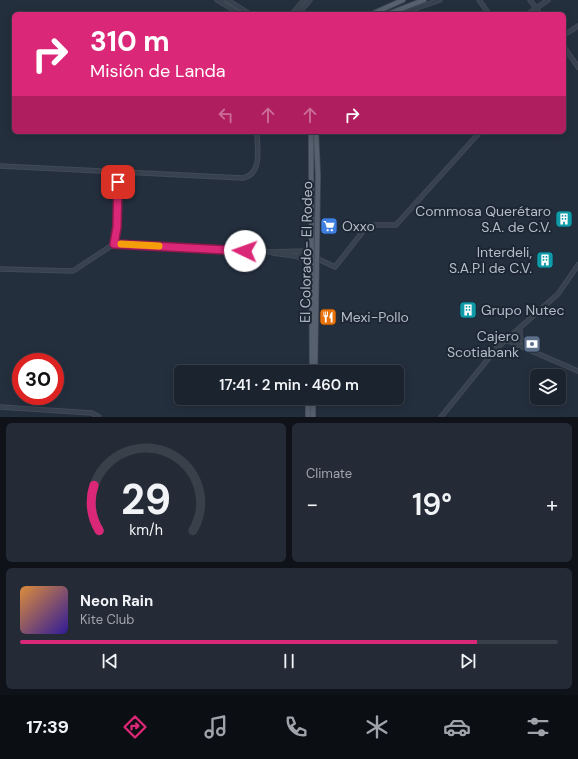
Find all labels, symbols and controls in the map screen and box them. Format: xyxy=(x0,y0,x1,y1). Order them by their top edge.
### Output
text: 310 m xyxy=(90,23,170,60)
icon: right xyxy=(24,28,76,80)
text: Misión de Landa xyxy=(90,59,226,83)
icon: left xyxy=(215,104,237,126)
icon: ahead xyxy=(257,104,279,126)
icon: ahead xyxy=(299,104,321,126)
icon: right xyxy=(341,104,363,126)
pin xyxy=(101,165,135,199)
icon: arrive xyxy=(107,171,129,193)
street label: El Colorado- El Rodeo xyxy=(296,181,316,323)
place label: Commosa Querétaro S.A. de C.V. xyxy=(415,202,551,236)
building icon: Commosa Querétaro S.A. de C.V. xyxy=(554,209,574,229)
supermarket icon: Oxxo xyxy=(319,216,339,236)
place label: Oxxo xyxy=(342,217,375,235)
position arrow xyxy=(224,230,266,272)
place label: Interdeli, S.A.P.I de C.V. xyxy=(449,243,532,277)
building icon: Interdeli, S.A.P.I de C.V. xyxy=(535,250,555,270)
building icon: Grupo Nutec xyxy=(458,300,478,320)
place label: Grupo Nutec xyxy=(481,301,565,319)
restaurant icon: Mexi-Pollo xyxy=(318,307,338,327)
place label: Mexi-Pollo xyxy=(341,308,409,326)
place label: Cajero Scotiabank xyxy=(447,327,519,361)
bank icon: Cajero Scotiabank xyxy=(522,334,542,354)
speed limit sign: 30 xyxy=(12,353,64,405)
map controls xyxy=(530,369,566,405)
button: layers xyxy=(530,369,566,405)
text: 17:41 · 2 min · 460 m xyxy=(219,375,359,395)
text: Climate xyxy=(306,465,352,482)
text: 29 xyxy=(121,472,171,526)
text: 19° xyxy=(412,485,452,524)
text: − xyxy=(306,490,318,519)
text: + xyxy=(546,490,558,519)
text: km/h xyxy=(129,520,163,538)
text: Neon Rain xyxy=(80,591,153,611)
text: Kite Club xyxy=(80,611,134,628)
icon: previous xyxy=(99,650,121,672)
icon: pause xyxy=(278,650,300,672)
icon: next xyxy=(457,650,479,672)
icon: directions xyxy=(121,713,149,741)
icon: music xyxy=(202,713,230,741)
icon: phone xyxy=(282,713,310,741)
icon: climate xyxy=(363,713,391,741)
icon: car xyxy=(443,713,471,741)
icon: filters xyxy=(524,713,552,741)
text: 17:39 xyxy=(26,715,69,739)

